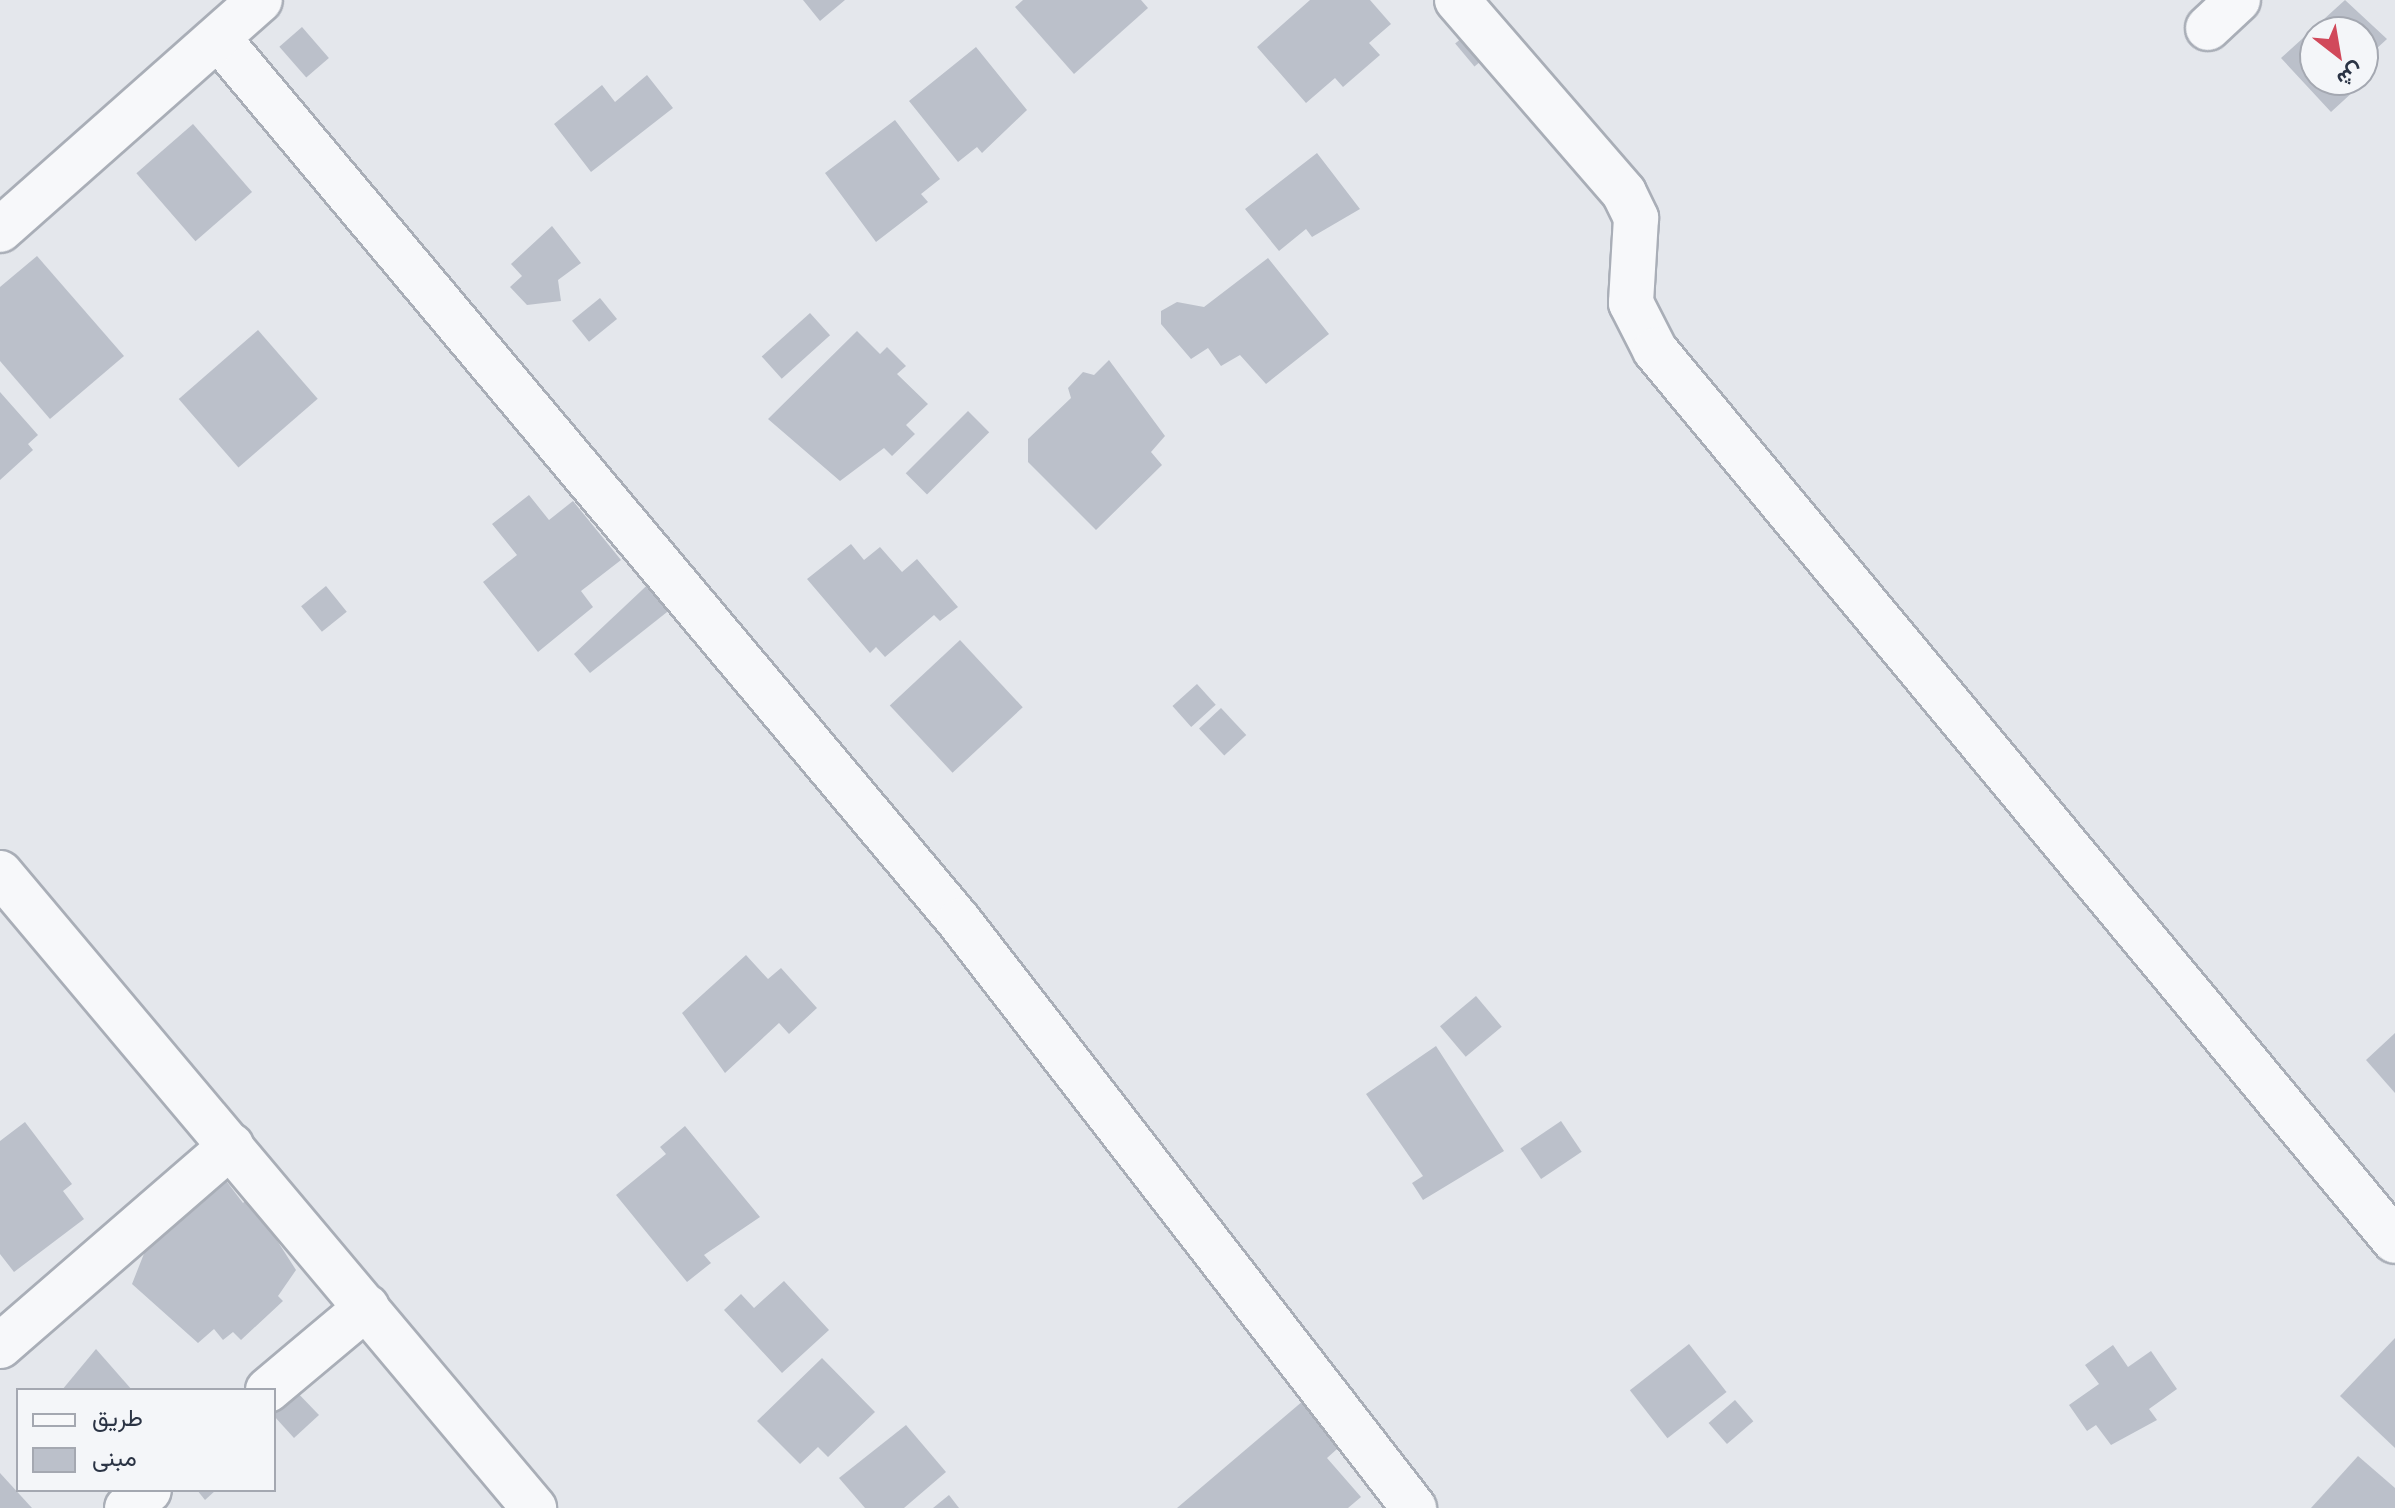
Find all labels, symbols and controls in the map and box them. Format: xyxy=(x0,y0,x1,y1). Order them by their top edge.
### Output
north arrow xyxy=(2299,16,2379,96)
text: ش xyxy=(2333,58,2368,93)
legend xyxy=(16,1388,276,1492)
text: طريق xyxy=(92,1404,143,1431)
text: مبنى xyxy=(92,1444,137,1471)

